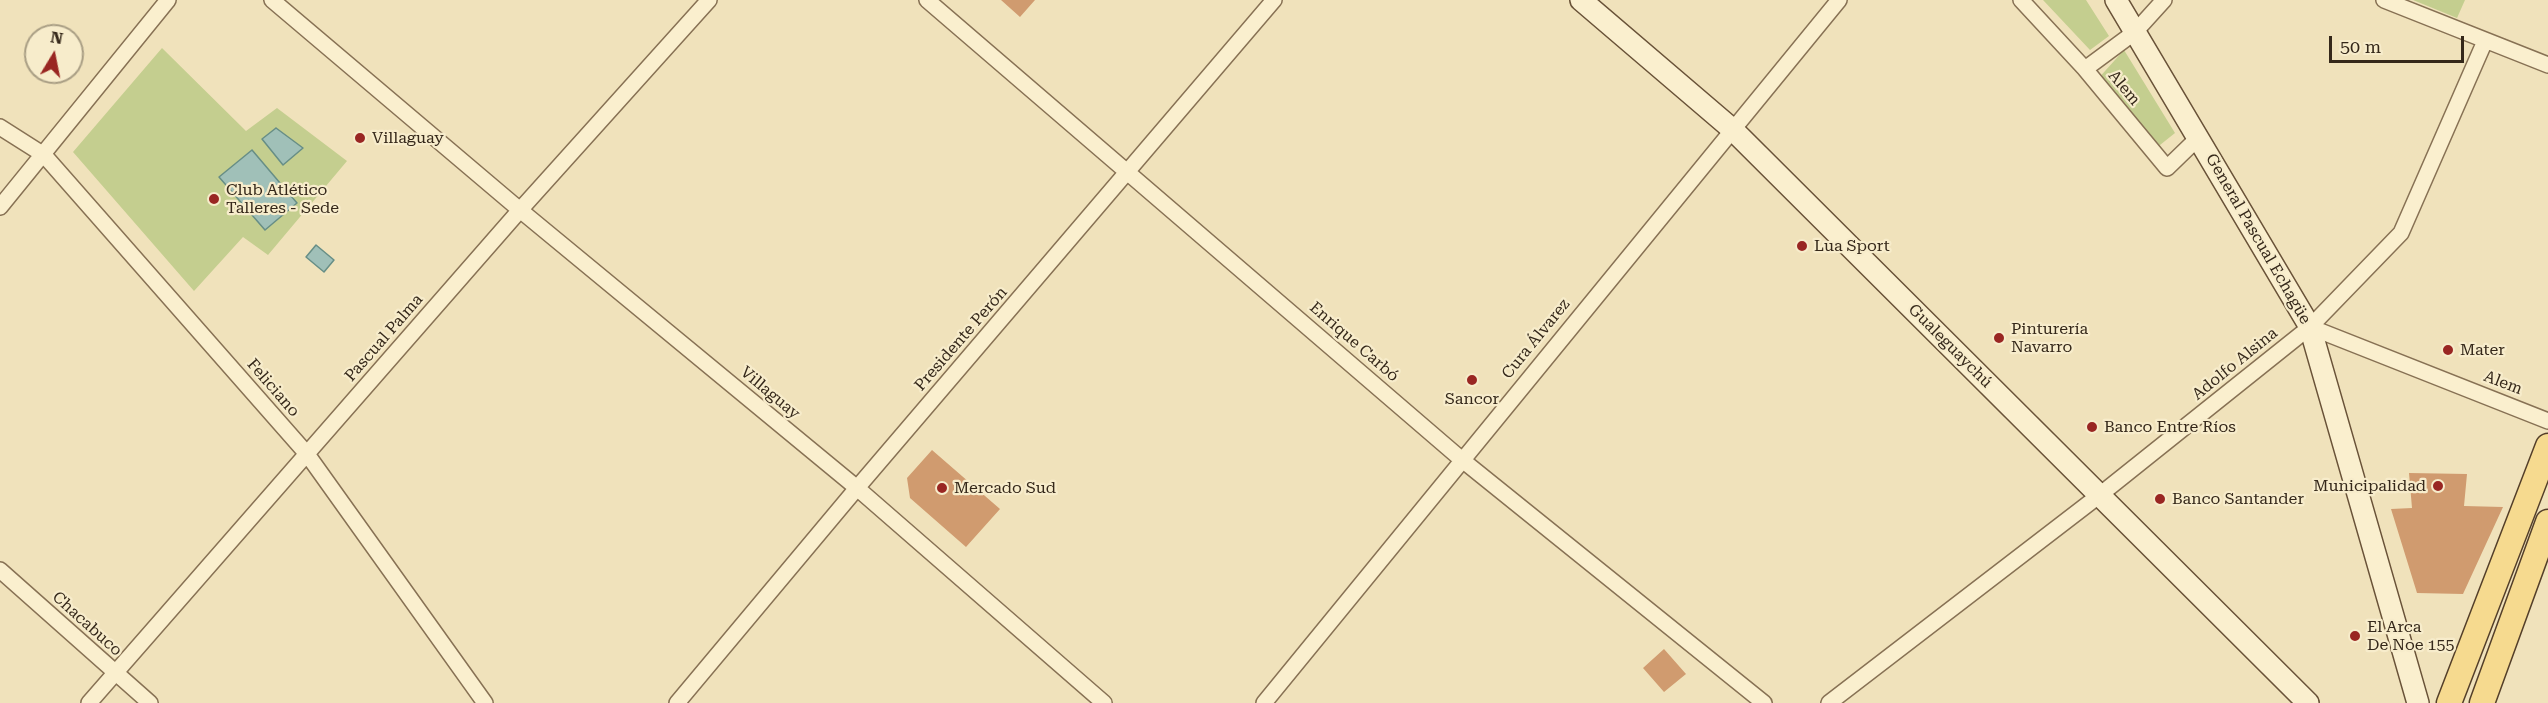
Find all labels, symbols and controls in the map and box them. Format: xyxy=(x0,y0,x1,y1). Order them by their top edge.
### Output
north arrow xyxy=(24,24,84,84)
scale bar xyxy=(2332,24,2467,62)
text: N xyxy=(49,27,65,48)
text: 50 m xyxy=(2340,36,2381,57)
street label: Alem xyxy=(2104,67,2144,109)
place label: Villaguay xyxy=(372,128,444,148)
marker: Villaguay xyxy=(353,131,367,145)
street label: General Pascual Echagüe xyxy=(2201,150,2315,328)
place label: Club Atlético Talleres - Sede xyxy=(226,180,339,218)
marker: Club Atlético Talleres - Sede xyxy=(207,192,221,206)
place label: Lua Sport xyxy=(1814,236,1890,256)
marker: Lua Sport xyxy=(1795,239,1809,253)
street label: Presidente Perón xyxy=(911,283,1011,395)
street label: Pascual Palma xyxy=(341,290,427,386)
street label: Cura Álvarez xyxy=(1498,295,1574,383)
street label: Enrique Carbó xyxy=(1305,298,1403,386)
street label: Gualeguaychú xyxy=(1904,300,1996,392)
place label: Pinturería Navarro xyxy=(2011,319,2088,357)
street label: Adolfo Alsina xyxy=(2188,324,2282,404)
marker: Pinturería Navarro xyxy=(1992,331,2006,345)
place label: Mater xyxy=(2460,340,2505,360)
marker: Mater xyxy=(2441,343,2455,357)
street label: Feliciano xyxy=(243,355,303,421)
street label: Villaguay xyxy=(736,363,804,423)
street label: Alem xyxy=(2481,367,2525,399)
marker: Sancor xyxy=(1465,373,1479,387)
place label: Sancor xyxy=(1445,389,1499,409)
place label: Banco Entre Ríos xyxy=(2104,417,2236,437)
marker: Banco Entre Ríos xyxy=(2085,420,2099,434)
place label: Municipalidad xyxy=(2313,476,2426,496)
place label: Mercado Sud xyxy=(954,478,1056,498)
marker: Municipalidad xyxy=(2431,479,2445,493)
marker: Mercado Sud xyxy=(935,481,949,495)
place label: Banco Santander xyxy=(2172,489,2304,509)
marker: Banco Santander xyxy=(2153,492,2167,506)
street label: Chacabuco xyxy=(48,588,126,660)
place label: El Arca De Noe 155 xyxy=(2367,617,2454,655)
marker: El Arca De Noe 155 xyxy=(2348,629,2362,643)

